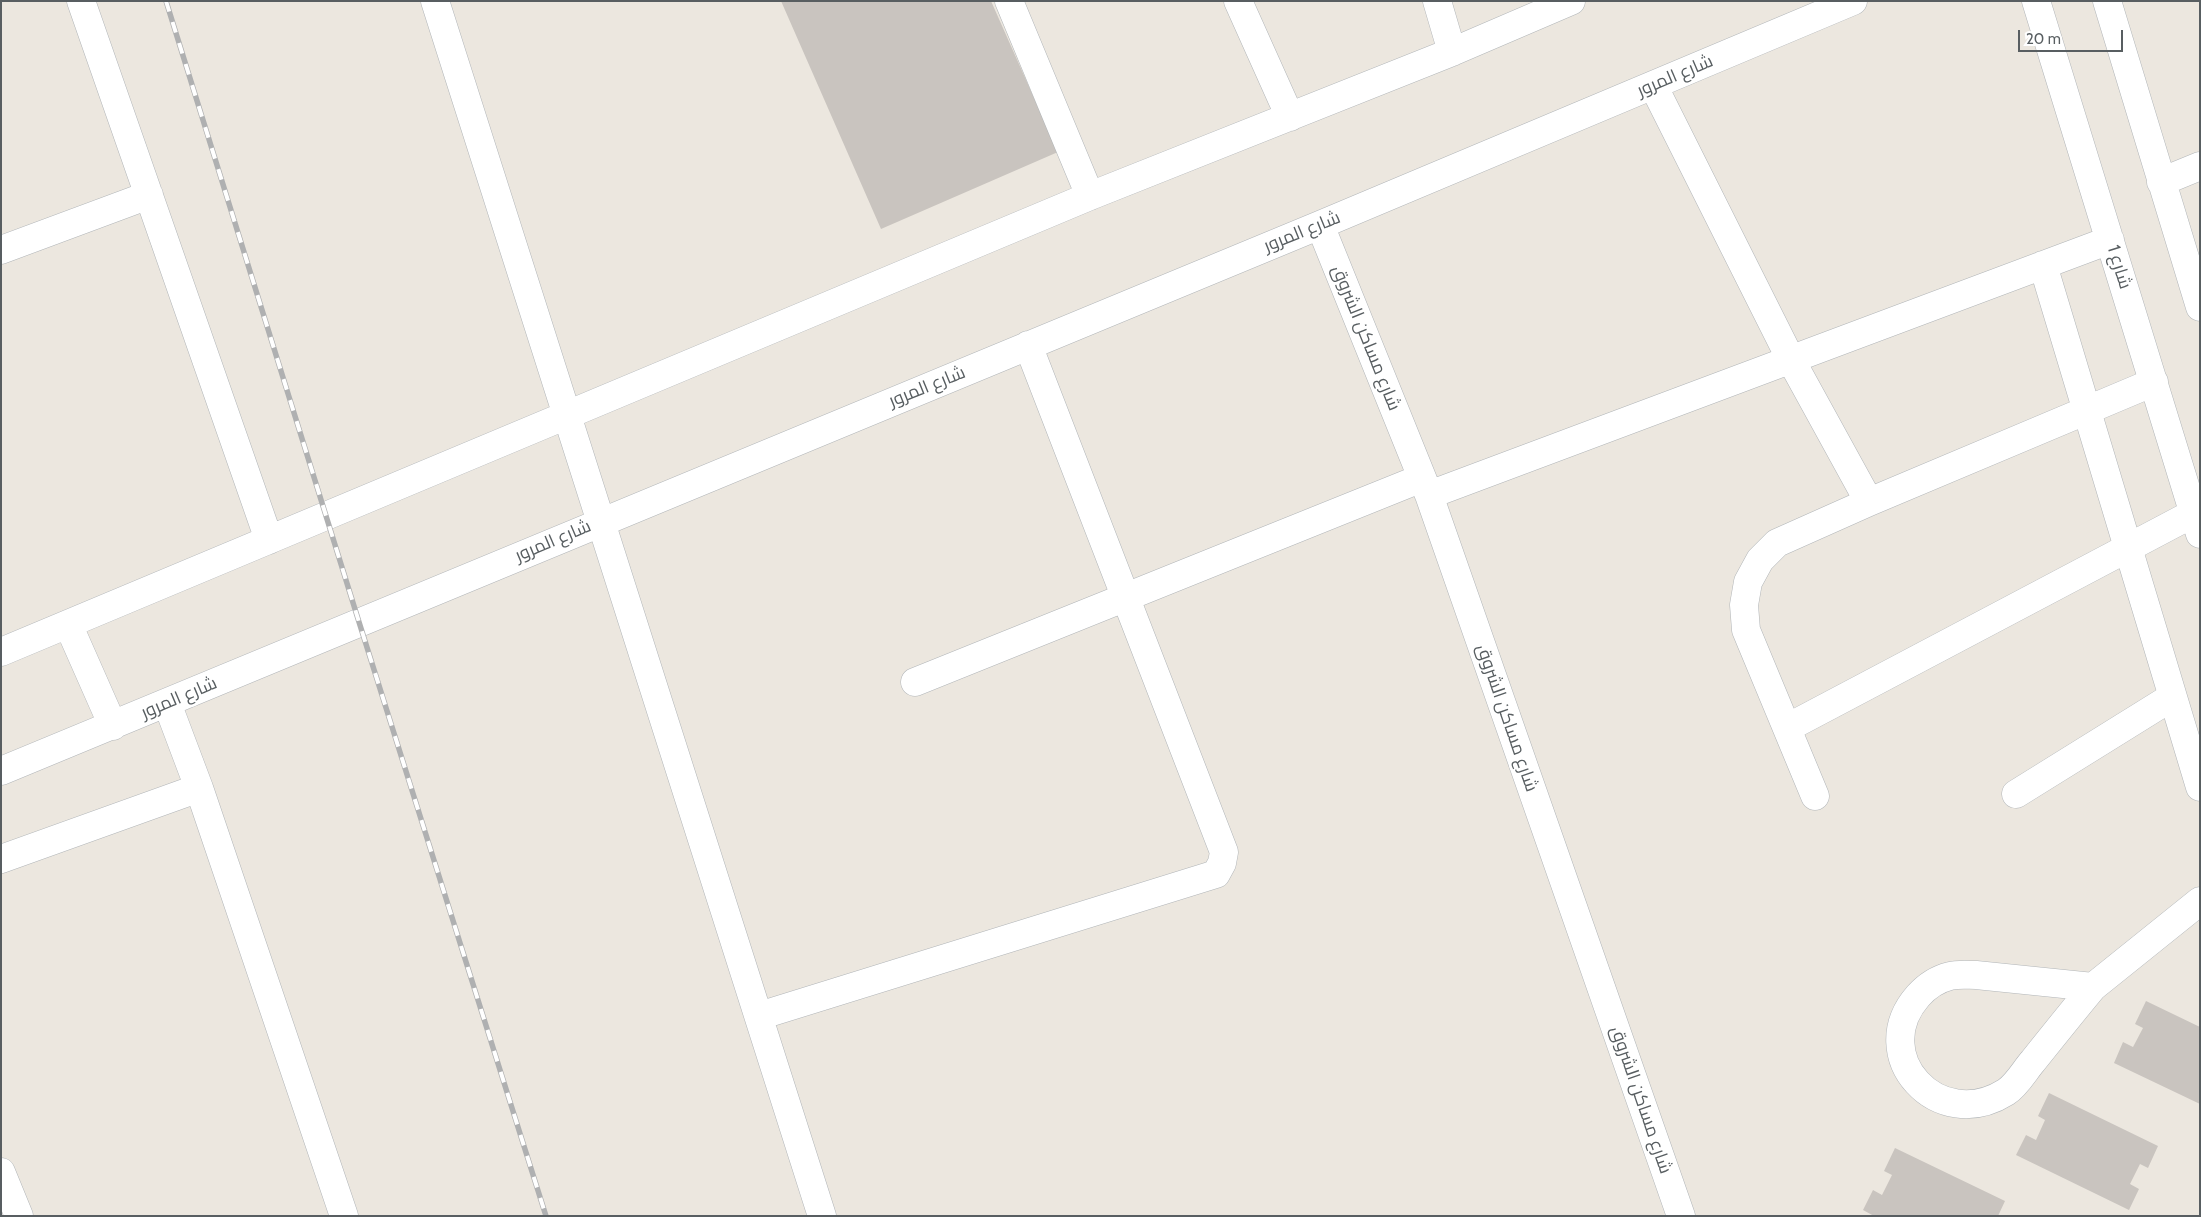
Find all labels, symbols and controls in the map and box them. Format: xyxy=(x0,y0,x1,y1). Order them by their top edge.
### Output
scale bar xyxy=(2021,20,2126,52)
text: 20 m xyxy=(2026,30,2061,48)
street label: شارع المرور xyxy=(1634,50,1716,102)
street label: شارع المرور xyxy=(1260,207,1344,257)
street label: شارع 1 xyxy=(2102,242,2136,292)
street label: شارع مساكن الشروق xyxy=(1327,262,1405,414)
street label: شارع المرور xyxy=(885,362,969,412)
street label: شارع المرور xyxy=(512,515,594,567)
street label: شارع مساكن الشروق xyxy=(1472,641,1542,795)
street label: شارع المرور xyxy=(138,672,220,724)
street label: شارع مساكن الشروق xyxy=(1606,1023,1676,1177)

